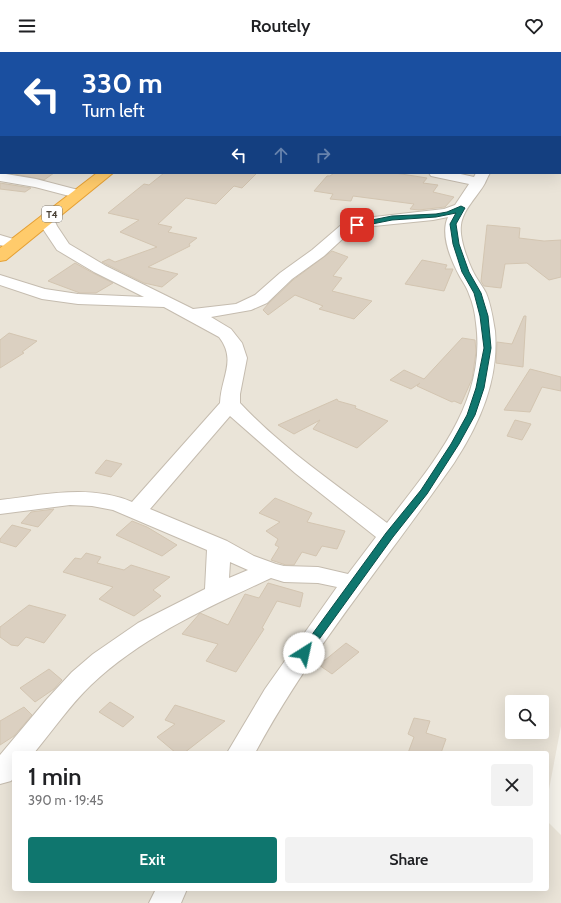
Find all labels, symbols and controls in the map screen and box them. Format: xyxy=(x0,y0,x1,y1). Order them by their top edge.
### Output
icon: menu xyxy=(16,15,38,37)
text: Routely xyxy=(251,15,310,37)
icon: heart xyxy=(523,15,545,37)
text: 330 m xyxy=(82,66,163,100)
icon: left xyxy=(16,68,68,120)
text: Turn left xyxy=(82,100,145,122)
icon: left xyxy=(228,144,250,166)
icon: ahead xyxy=(270,144,292,166)
icon: right xyxy=(312,144,334,166)
road number: T4 xyxy=(42,206,62,222)
pin xyxy=(340,208,374,242)
icon: arrive xyxy=(346,214,368,236)
position arrow xyxy=(283,632,325,674)
map controls xyxy=(505,695,549,739)
button: search xyxy=(505,695,549,739)
text: 1 min xyxy=(28,762,82,791)
button: close xyxy=(491,764,533,806)
text: 390 m · 19:45 xyxy=(28,792,104,808)
button: Exit xyxy=(28,837,277,883)
button: Share xyxy=(285,837,533,883)

